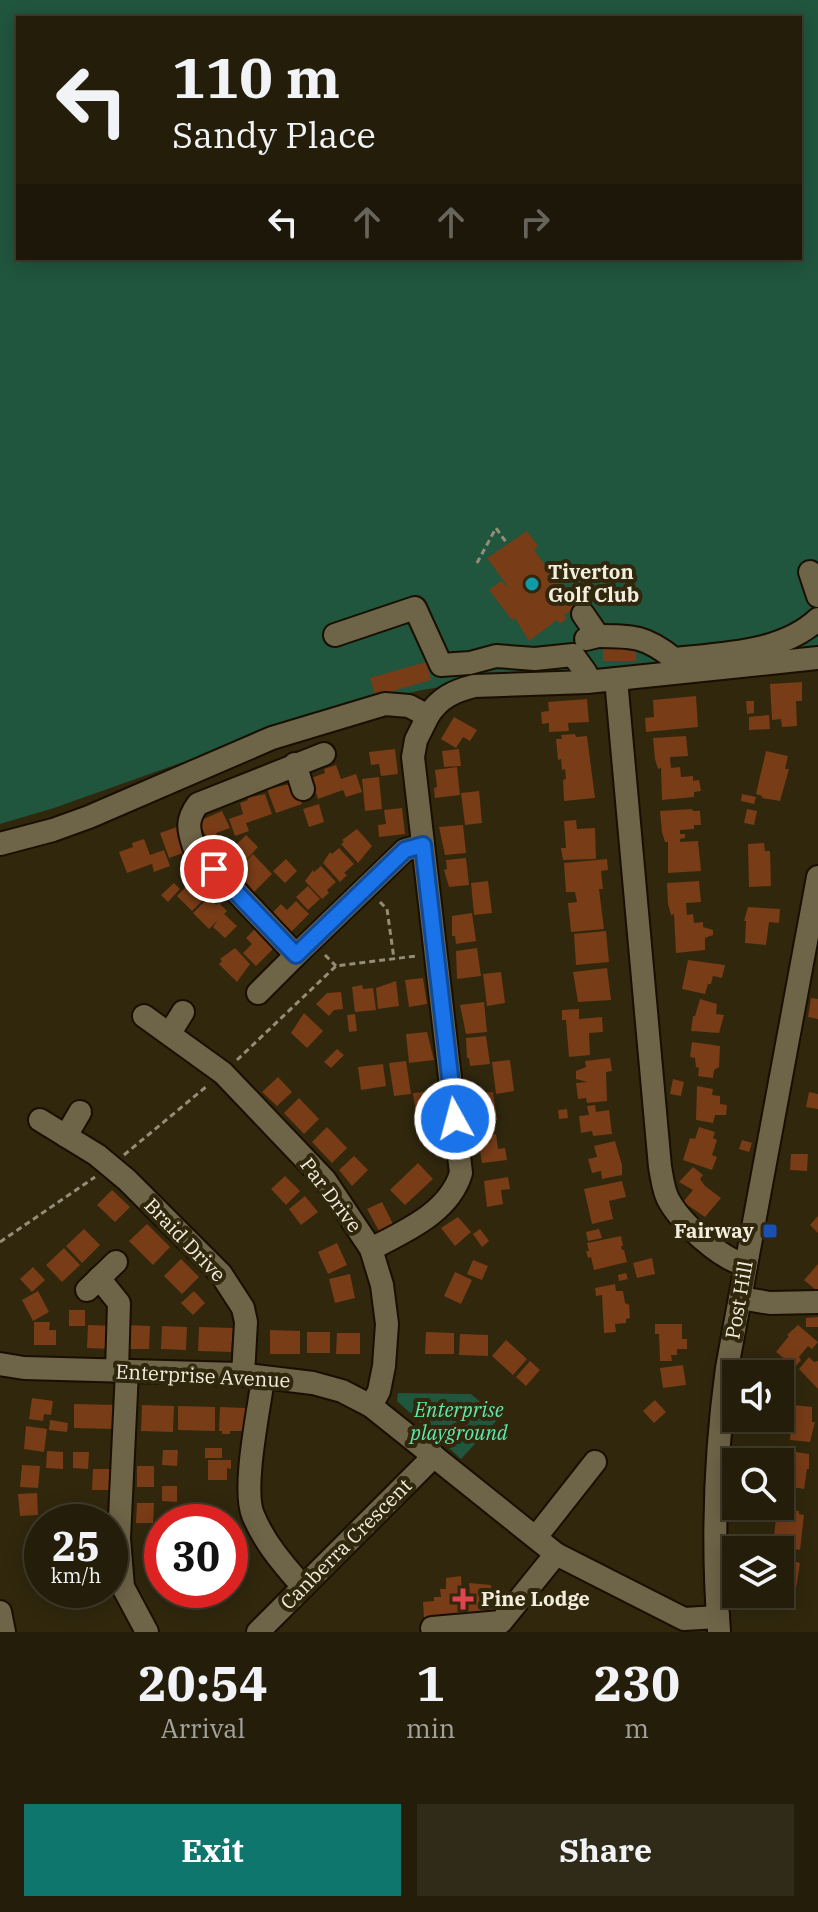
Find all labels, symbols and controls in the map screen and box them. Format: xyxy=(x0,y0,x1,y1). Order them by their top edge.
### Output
text: 110 m xyxy=(172,41,340,113)
icon: left xyxy=(40,48,144,152)
text: Sandy Place xyxy=(172,111,376,158)
icon: left xyxy=(261,200,305,244)
icon: ahead xyxy=(345,200,389,244)
icon: ahead xyxy=(429,200,473,244)
icon: right xyxy=(513,200,557,244)
place label: Tiverton Golf Club xyxy=(548,558,639,608)
marker: Tiverton Golf Club xyxy=(523,575,541,593)
pin xyxy=(180,835,248,903)
icon: arrive xyxy=(192,847,236,891)
position arrow xyxy=(413,1077,497,1161)
street label: Par Drive xyxy=(294,1152,368,1238)
street label: Braid Drive xyxy=(139,1192,232,1287)
place label: Fairway xyxy=(674,1217,755,1244)
marker: Fairway xyxy=(761,1222,779,1240)
street label: Post Hill xyxy=(718,1259,759,1341)
street label: Enterprise Avenue xyxy=(115,1357,291,1394)
map controls xyxy=(722,1360,794,1608)
button: sound xyxy=(722,1360,794,1432)
park label: Enterprise playground xyxy=(408,1396,509,1446)
button: search xyxy=(722,1448,794,1520)
street label: Canberra Crescent xyxy=(274,1472,417,1615)
speed limit sign: 30 xyxy=(144,1504,248,1608)
text: 25 xyxy=(52,1520,100,1572)
button: layers xyxy=(722,1536,794,1608)
text: km/h xyxy=(51,1562,101,1589)
place label: Pine Lodge xyxy=(481,1585,590,1612)
marker: Pine Lodge xyxy=(452,1588,474,1610)
text: 20:54 xyxy=(138,1652,268,1714)
text: 1 xyxy=(416,1652,445,1714)
text: 230 xyxy=(594,1652,680,1714)
text: Arrival xyxy=(161,1711,245,1745)
text: min xyxy=(406,1711,455,1745)
text: m xyxy=(624,1711,649,1745)
button: Exit xyxy=(24,1804,401,1896)
button: Share xyxy=(417,1804,794,1896)

